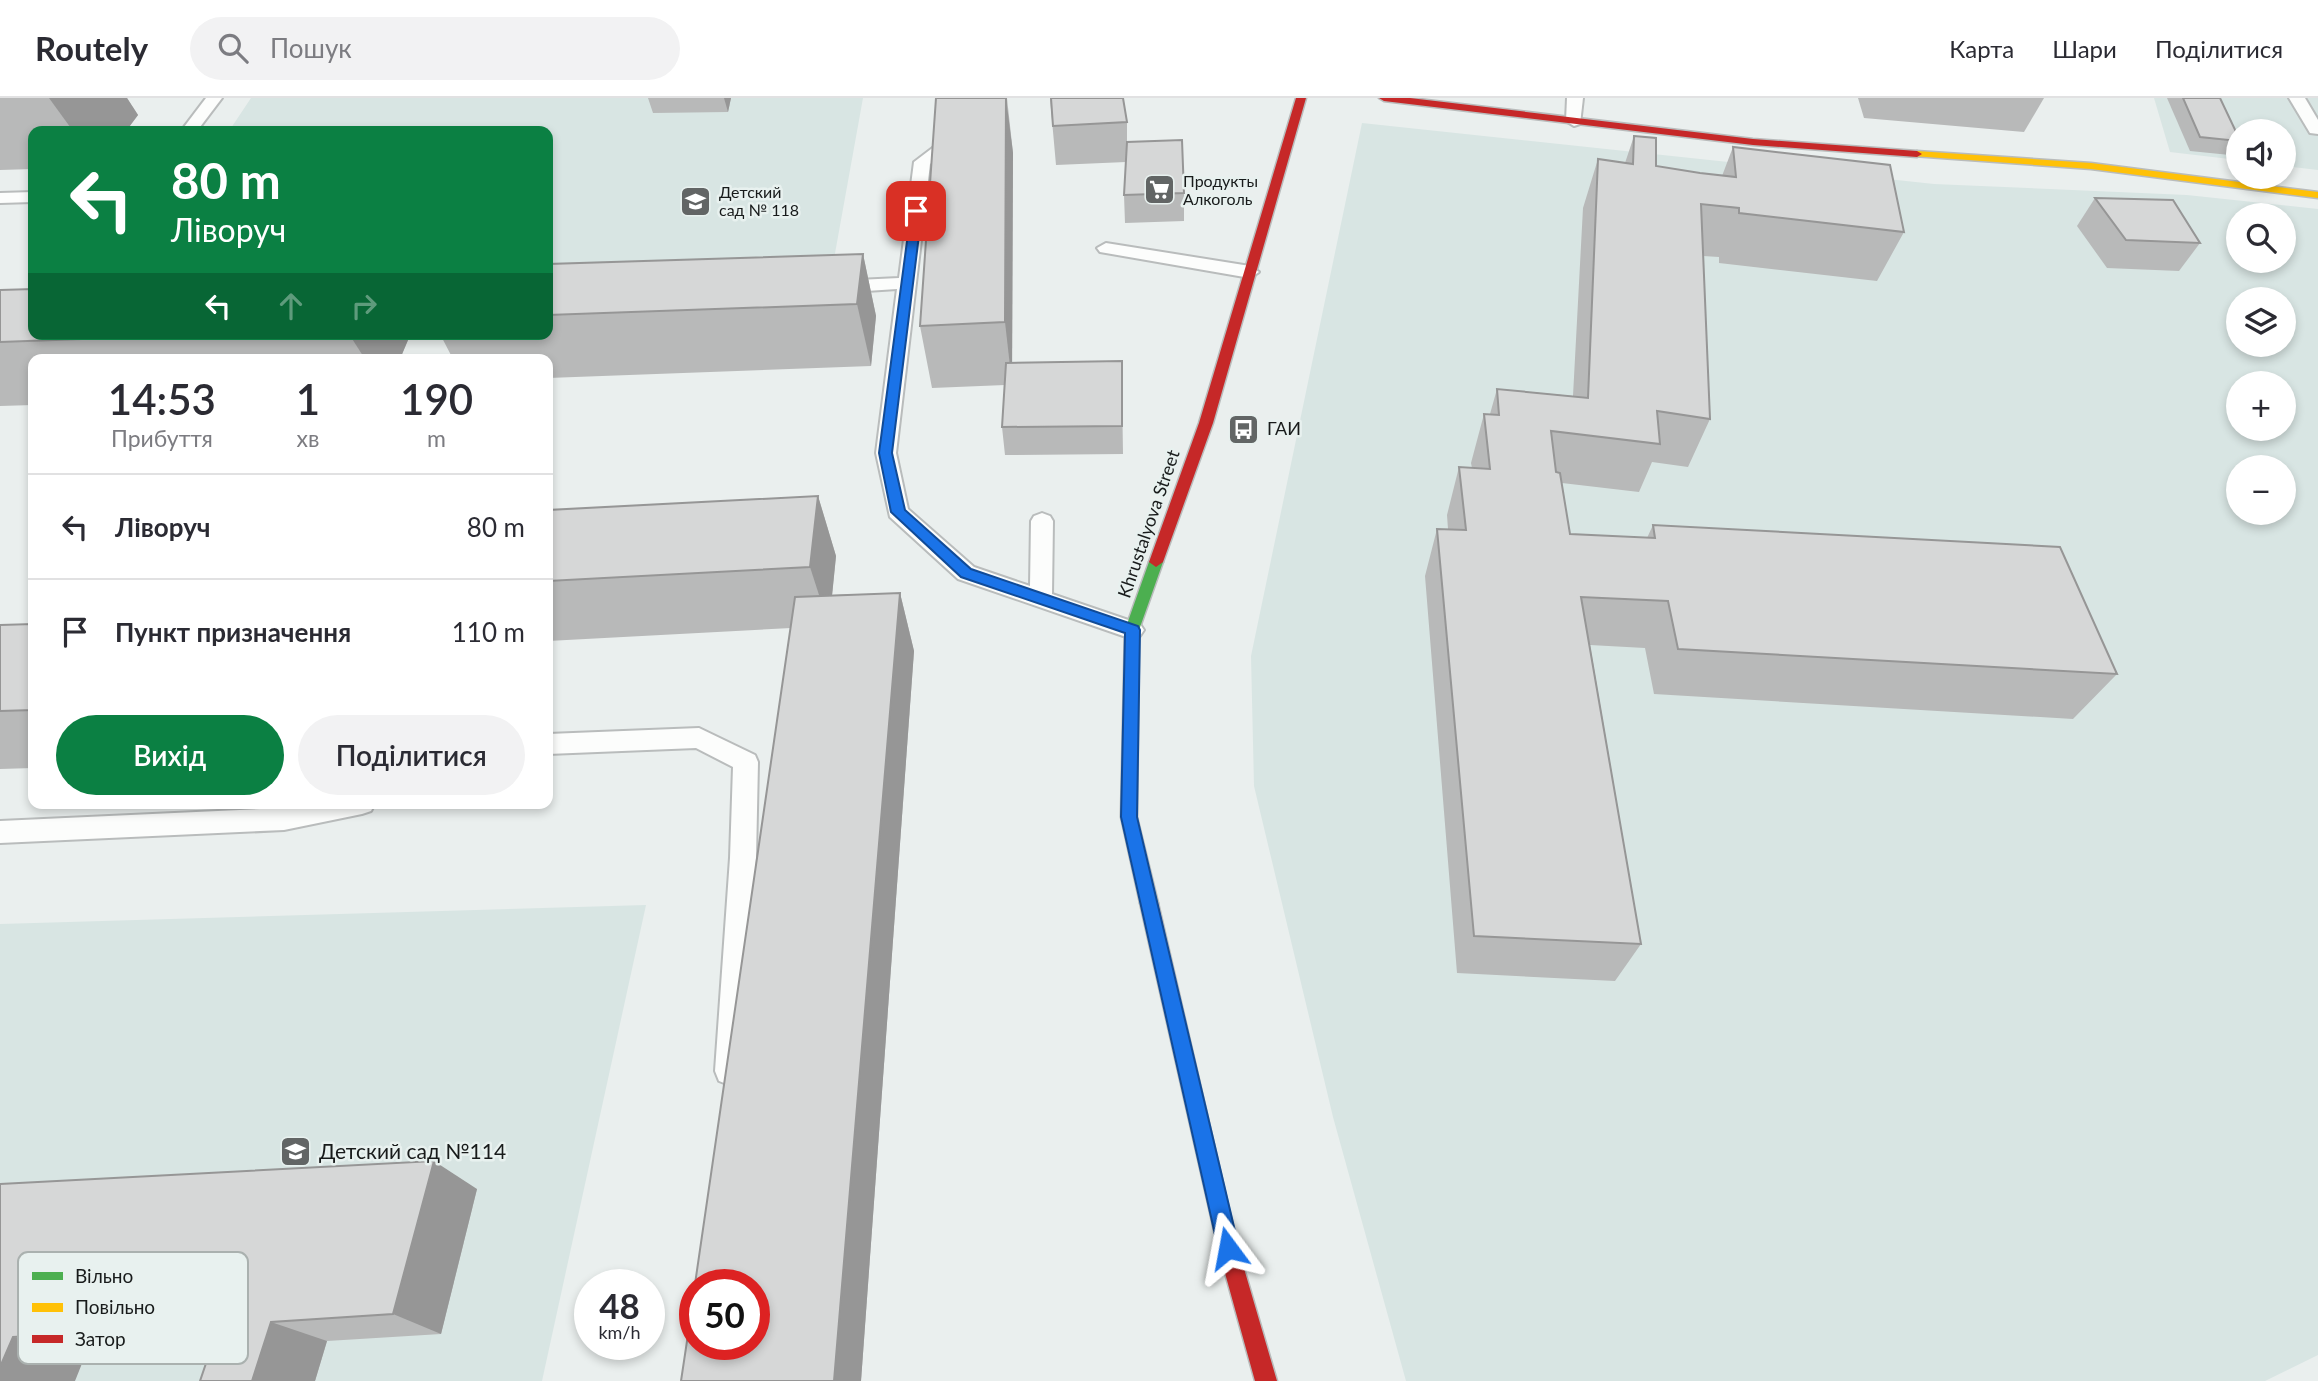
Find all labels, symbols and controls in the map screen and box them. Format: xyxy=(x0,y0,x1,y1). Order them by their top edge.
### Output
search box xyxy=(190,17,680,80)
text: Routely xyxy=(35,28,148,68)
icon: search xyxy=(214,29,252,67)
text: Пошук xyxy=(270,32,352,64)
text: Карта xyxy=(1949,34,2014,63)
text: Шари xyxy=(2052,34,2117,63)
text: Поділитися xyxy=(2155,34,2283,63)
map controls xyxy=(2226,119,2296,525)
button: sound xyxy=(2226,119,2296,189)
text: 80 m xyxy=(171,151,281,209)
icon: left xyxy=(56,154,147,245)
place label: Продукты Алкоголь xyxy=(1183,171,1258,208)
supermarket icon: Продукты Алкоголь xyxy=(1143,173,1177,207)
pin xyxy=(886,181,946,241)
place label: Детский сад № 118 xyxy=(719,182,799,219)
school or university icon: Детский сад № 118 xyxy=(679,184,713,218)
icon: arrive xyxy=(897,192,935,230)
button: search xyxy=(2226,203,2296,273)
text: Ліворуч xyxy=(171,210,286,249)
icon: left xyxy=(199,287,237,325)
icon: ahead xyxy=(272,287,310,325)
icon: right xyxy=(345,287,383,325)
button: layers xyxy=(2226,287,2296,357)
button: + xyxy=(2226,371,2296,441)
text: 14:53 xyxy=(108,374,216,424)
text: 1 xyxy=(296,374,320,424)
text: 190 xyxy=(400,374,473,424)
bus stop icon: ГАИ xyxy=(1227,412,1261,446)
place label: ГАИ xyxy=(1267,417,1301,439)
text: Прибуття xyxy=(111,424,213,452)
text: хв xyxy=(297,424,319,452)
text: m xyxy=(427,424,446,452)
street label: Khrustalyova Street xyxy=(1112,446,1184,601)
button: − xyxy=(2226,455,2296,525)
icon: left xyxy=(56,508,94,546)
text: Ліворуч xyxy=(115,511,211,543)
text: 80 m xyxy=(467,511,525,543)
icon: arrive xyxy=(56,613,94,651)
text: Пункт призначення xyxy=(115,616,351,648)
text: 110 m xyxy=(452,616,525,648)
button: Вихід xyxy=(56,715,284,795)
button: Поділитися xyxy=(298,715,525,795)
school or university icon: Детский сад №114 xyxy=(279,1135,313,1169)
place label: Детский сад №114 xyxy=(319,1138,506,1163)
position arrow xyxy=(1191,1211,1265,1285)
legend xyxy=(18,1252,248,1364)
text: Вільно xyxy=(75,1264,133,1287)
speed limit sign: 50 xyxy=(679,1269,770,1360)
text: 48 xyxy=(599,1284,640,1326)
text: Повільно xyxy=(75,1295,155,1318)
text: km/h xyxy=(598,1321,641,1343)
text: Затор xyxy=(75,1327,126,1350)

